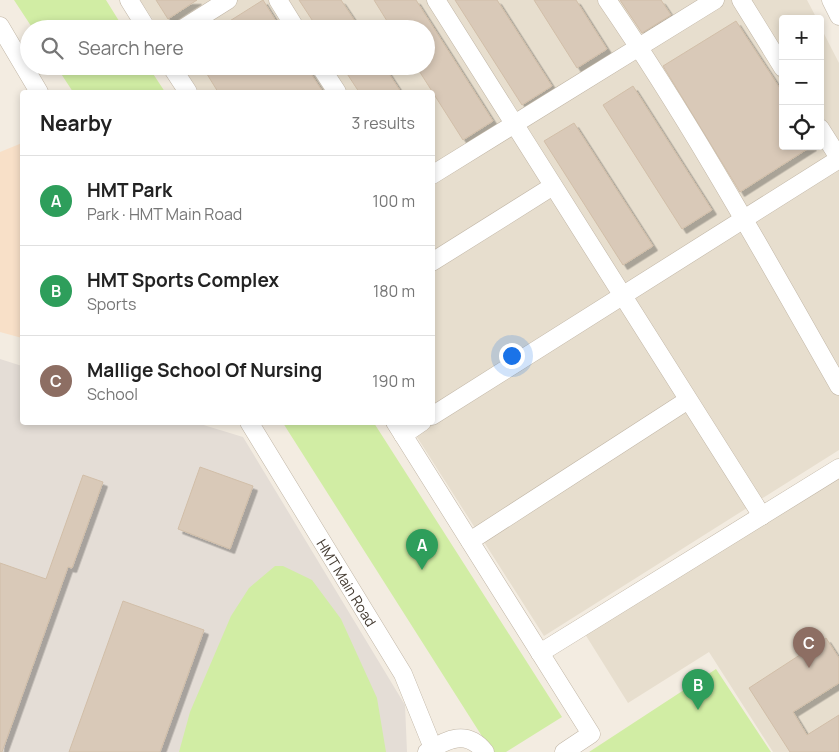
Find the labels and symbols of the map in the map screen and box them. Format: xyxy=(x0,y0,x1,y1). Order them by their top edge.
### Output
your location xyxy=(499,343,525,369)
pin: A xyxy=(406,529,438,570)
street label: HMT Main Road xyxy=(313,535,381,630)
pin: C xyxy=(793,627,825,668)
pin: B xyxy=(682,669,714,710)

